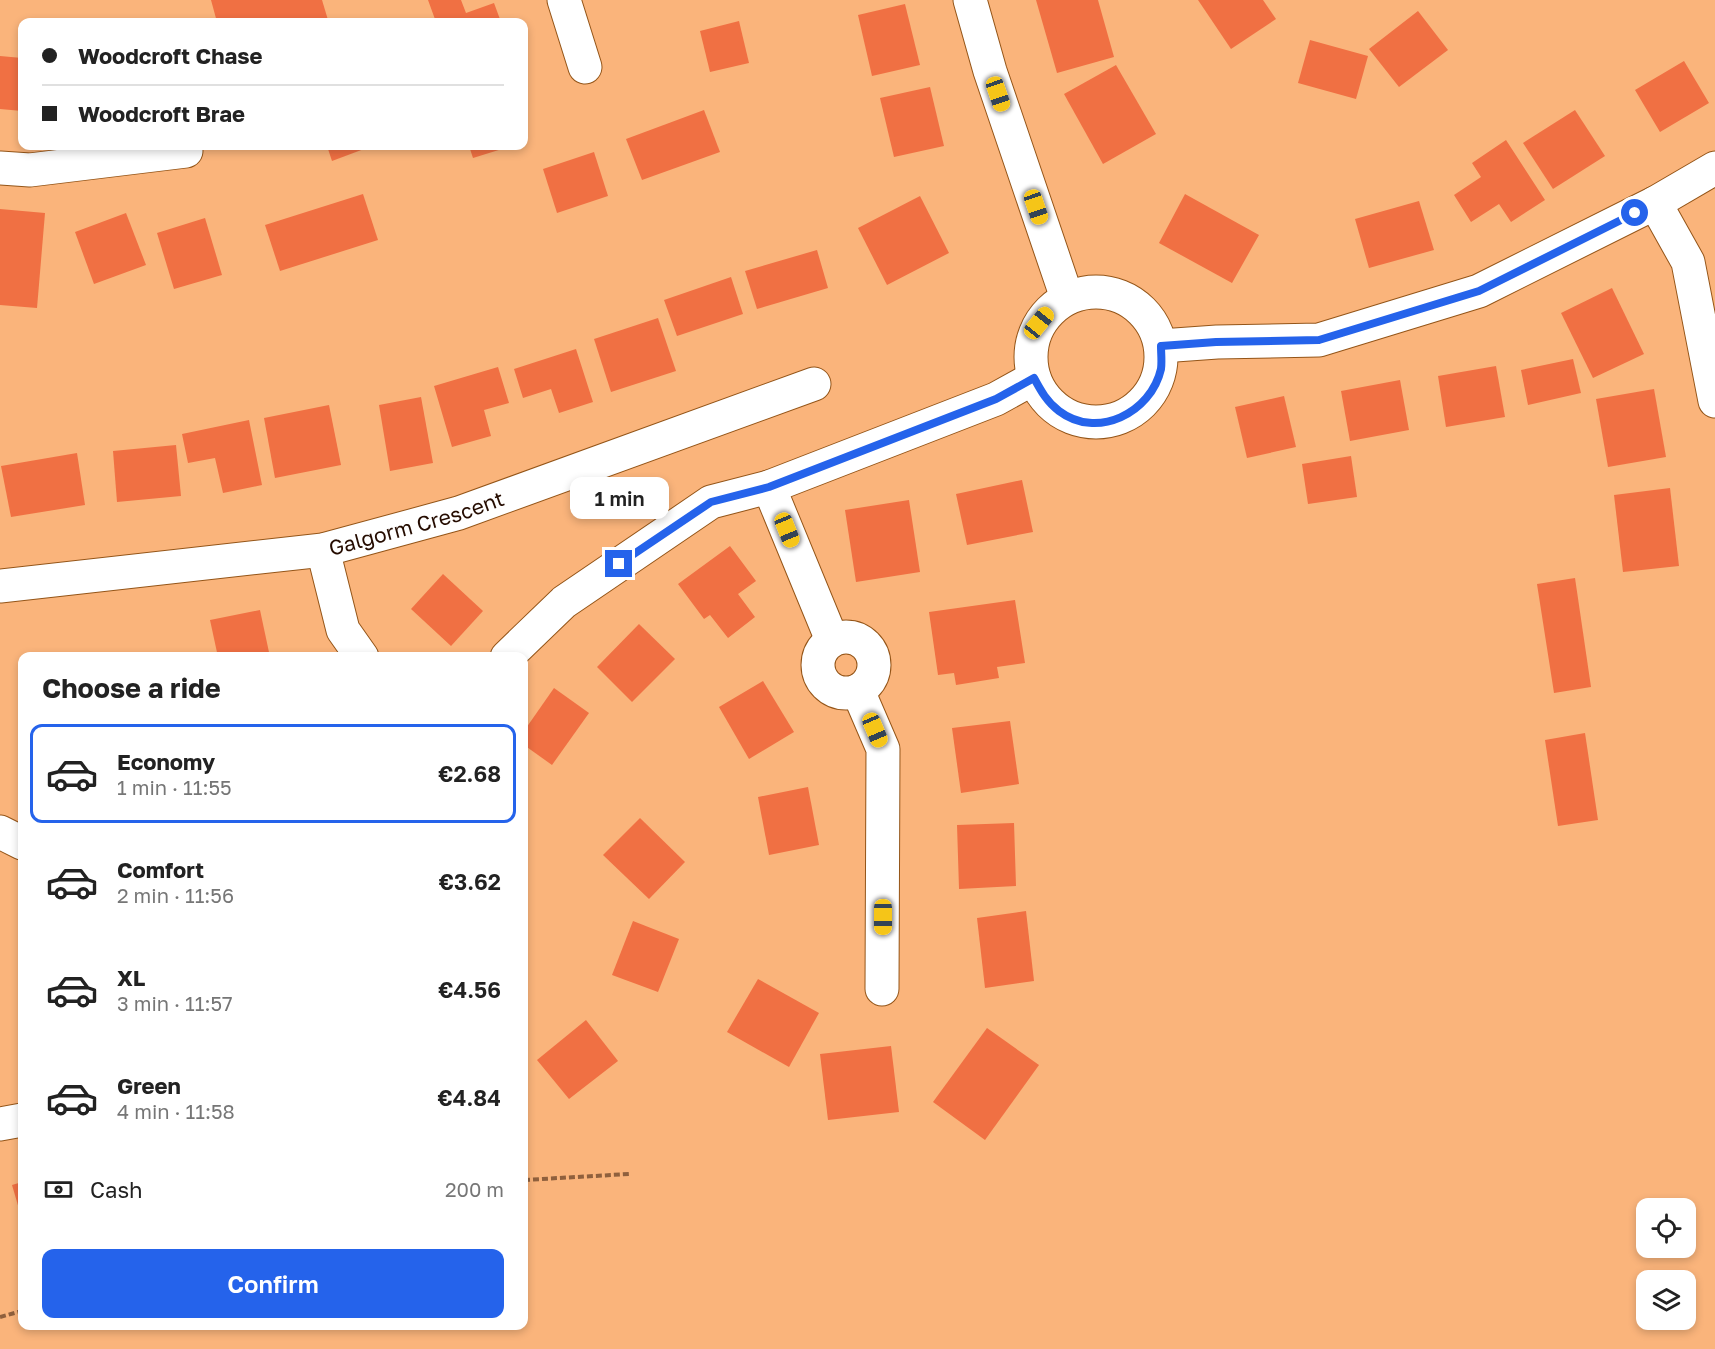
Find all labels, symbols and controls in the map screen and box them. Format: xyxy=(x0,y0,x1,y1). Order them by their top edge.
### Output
text: Woodcroft Chase xyxy=(78,42,263,69)
car xyxy=(984,74,1012,114)
text: Woodcroft Brae xyxy=(78,100,245,127)
car xyxy=(1022,187,1050,227)
route start xyxy=(1621,199,1648,226)
car xyxy=(1021,303,1057,343)
callout: 1 min xyxy=(570,477,668,519)
street label: Galgorm Crescent xyxy=(326,485,507,561)
text: 1 min xyxy=(594,486,645,510)
car xyxy=(772,510,802,550)
route end xyxy=(605,550,632,577)
text: Choose a ride xyxy=(42,672,221,704)
car xyxy=(860,710,890,750)
icon: car xyxy=(45,747,99,801)
text: Economy xyxy=(117,748,215,775)
text: €2.68 xyxy=(438,760,501,787)
text: 1 min · 11:55 xyxy=(117,775,232,799)
icon: car xyxy=(45,855,99,909)
text: Comfort xyxy=(117,856,204,883)
text: €3.62 xyxy=(439,868,501,895)
text: 2 min · 11:56 xyxy=(117,883,234,907)
car xyxy=(874,899,892,935)
icon: car xyxy=(45,963,99,1017)
text: XL xyxy=(117,964,145,991)
text: €4.56 xyxy=(438,976,501,1003)
text: 3 min · 11:57 xyxy=(117,991,233,1015)
icon: car xyxy=(45,1071,99,1125)
text: Green xyxy=(117,1072,181,1099)
text: €4.84 xyxy=(438,1084,501,1111)
text: 4 min · 11:58 xyxy=(117,1099,235,1123)
icon: cash xyxy=(42,1173,75,1206)
text: Cash xyxy=(90,1176,143,1203)
text: 200 m xyxy=(445,1177,504,1201)
map controls xyxy=(1636,1198,1696,1330)
button: locate xyxy=(1636,1198,1696,1258)
button: Confirm xyxy=(42,1249,504,1318)
button: layers xyxy=(1636,1270,1696,1330)

